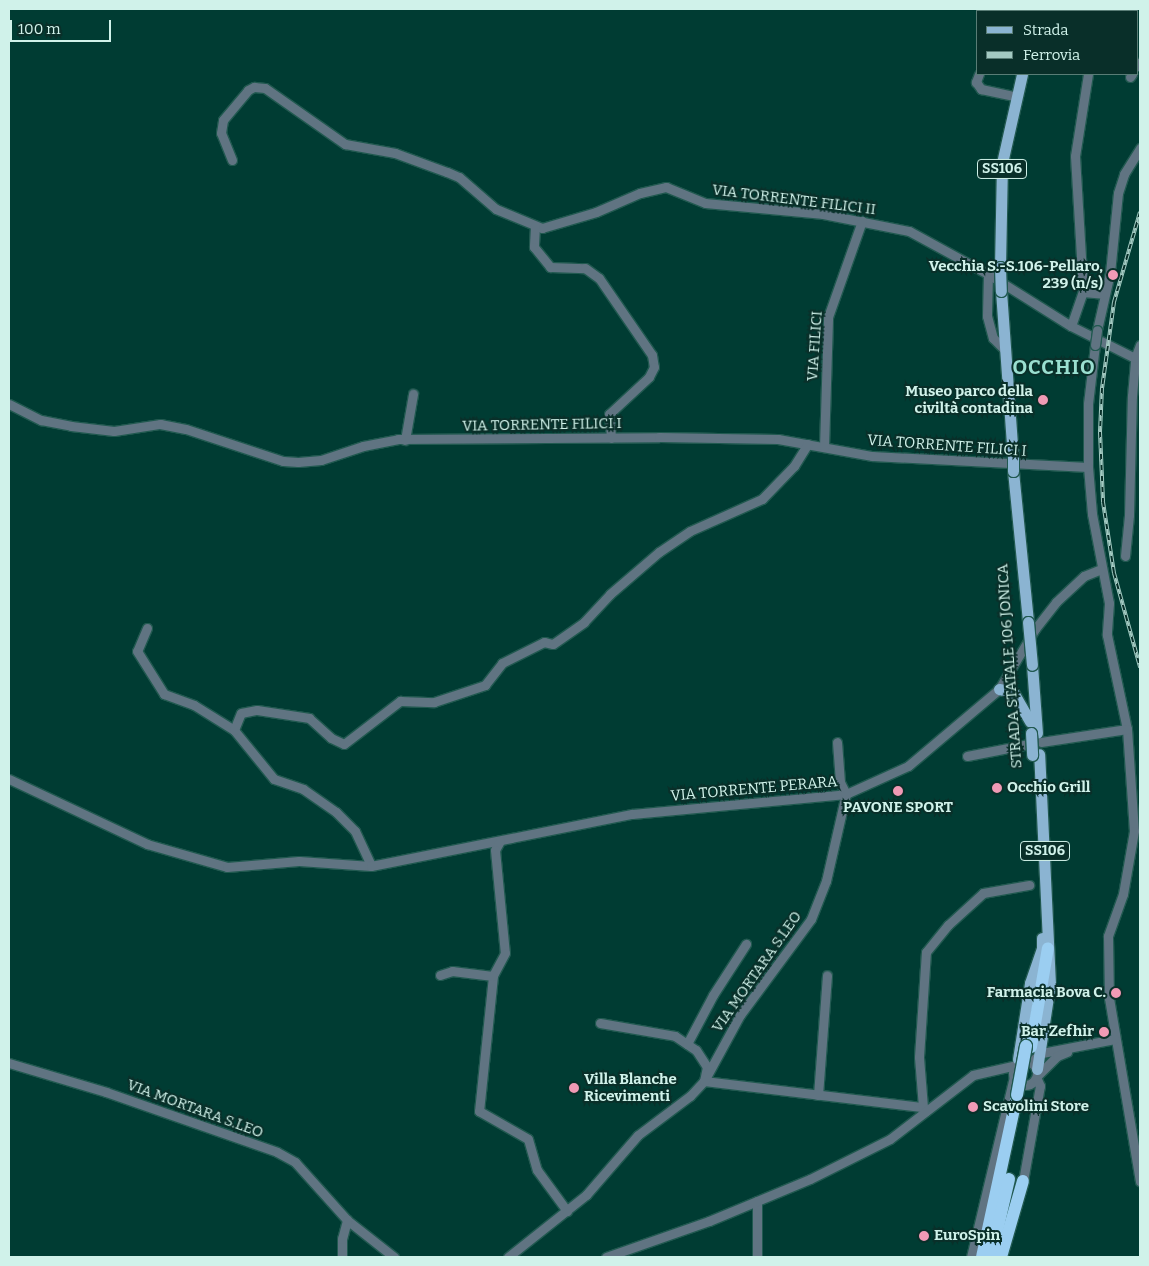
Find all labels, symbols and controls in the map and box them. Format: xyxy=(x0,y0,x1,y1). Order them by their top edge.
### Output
scale bar xyxy=(12,10,114,42)
legend xyxy=(976,10,1139,75)
text: 100 m xyxy=(18,20,61,38)
text: Strada xyxy=(1023,21,1069,39)
text: Ferrovia xyxy=(1023,46,1080,64)
road number: SS106 xyxy=(977,157,1027,180)
street label: VIA TORRENTE FILICI II xyxy=(711,181,877,219)
place label: Vecchia S.-S.106-Pellaro, 239 (n/s) xyxy=(929,257,1103,292)
marker: Vecchia S.-S.106-Pellaro, 239 (n/s) xyxy=(1107,269,1119,281)
street label: VIA FILICI xyxy=(804,310,826,382)
district label: OCCHIO xyxy=(1012,355,1096,379)
place label: Museo parco della civiltà contadina xyxy=(905,382,1033,417)
marker: Museo parco della civiltà contadina xyxy=(1037,394,1049,406)
street label: VIA TORRENTE FILICI I xyxy=(462,415,622,435)
street label: VIA TORRENTE FILICI I xyxy=(867,431,1027,461)
street label: STRADA STATALE 106 JONICA xyxy=(994,563,1026,769)
street label: VIA TORRENTE PERARA xyxy=(670,773,838,805)
place label: Occhio Grill xyxy=(1007,779,1090,797)
marker: Occhio Grill xyxy=(991,782,1003,794)
marker: PAVONE SPORT xyxy=(892,785,904,797)
place label: PAVONE SPORT xyxy=(843,799,953,817)
road number: SS106 xyxy=(1020,839,1070,862)
street label: VIA MORTARA S.LEO xyxy=(708,908,806,1036)
place label: Farmacia Bova C. xyxy=(987,984,1106,1002)
marker: Farmacia Bova C. xyxy=(1110,987,1122,999)
place label: Bar Zefhir xyxy=(1021,1023,1094,1041)
marker: Bar Zefhir xyxy=(1098,1026,1110,1038)
place label: Villa Blanche Ricevimenti xyxy=(584,1070,677,1105)
street label: VIA MORTARA S.LEO xyxy=(124,1076,266,1142)
marker: Villa Blanche Ricevimenti xyxy=(568,1082,580,1094)
place label: Scavolini Store xyxy=(983,1098,1089,1116)
marker: Scavolini Store xyxy=(967,1101,979,1113)
place label: EuroSpin xyxy=(934,1227,1000,1245)
marker: EuroSpin xyxy=(918,1230,930,1242)

